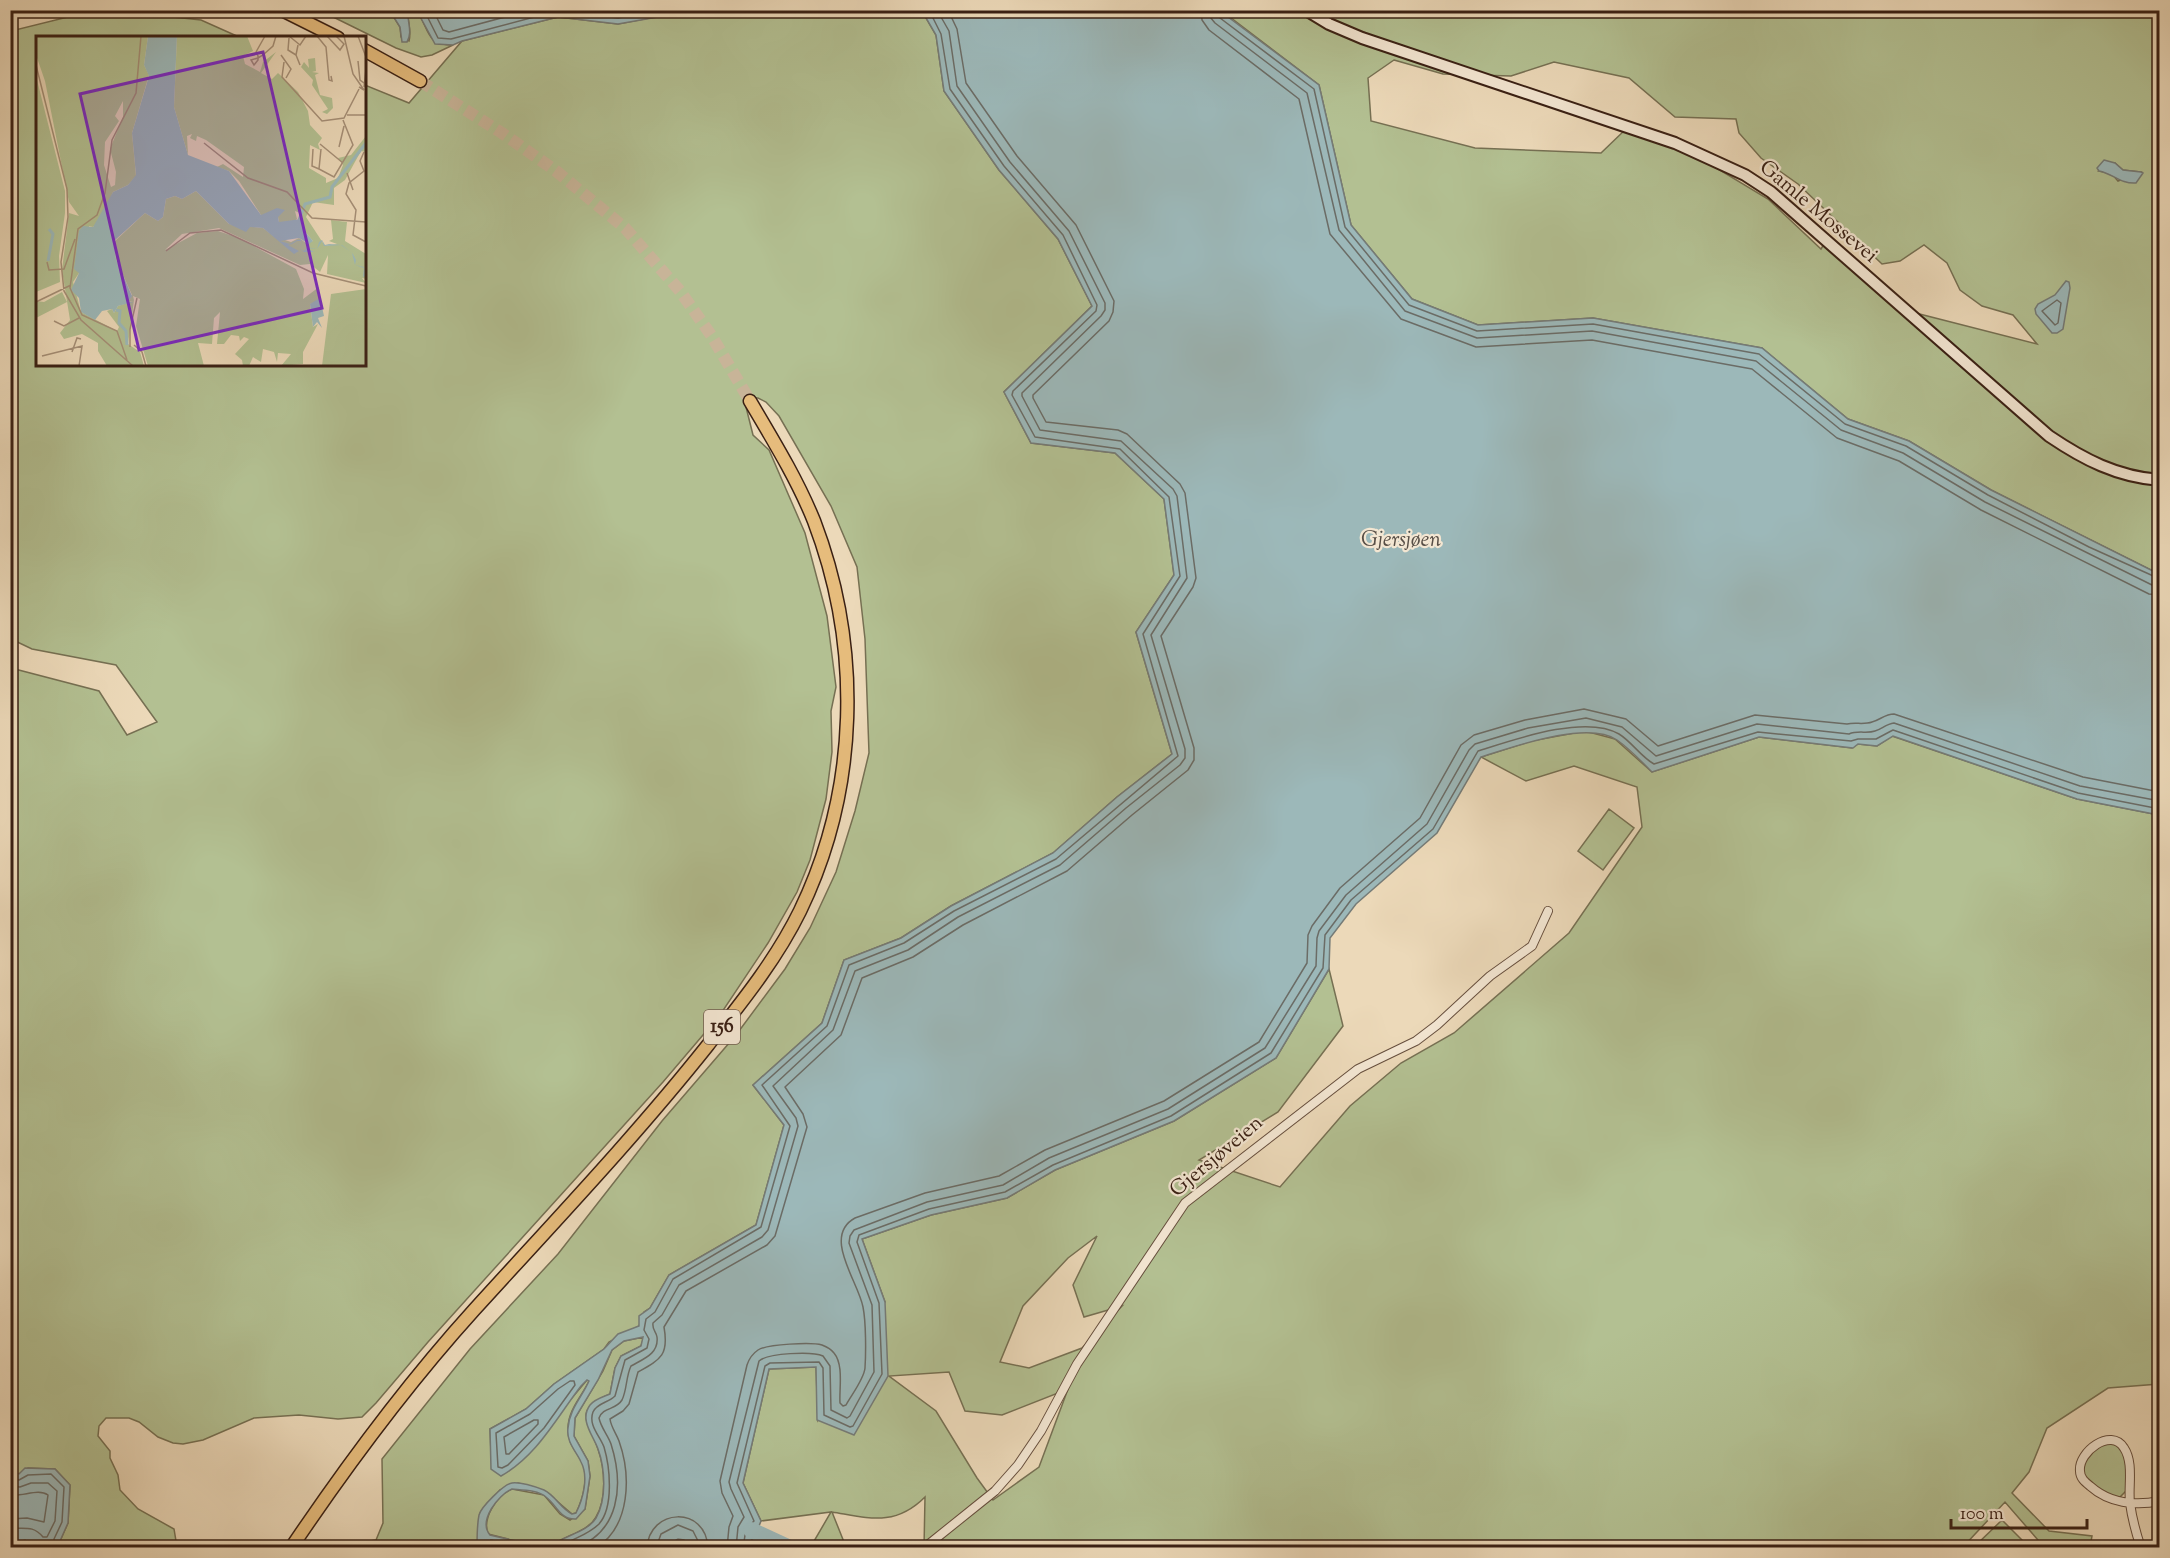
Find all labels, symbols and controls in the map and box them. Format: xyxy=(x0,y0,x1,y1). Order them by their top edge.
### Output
inset map xyxy=(36,36,366,366)
street label: Gamle Mossevei xyxy=(1752,153,1884,271)
water label: Gjersjøen xyxy=(1361,525,1441,557)
road number: 156 xyxy=(704,1010,740,1044)
street label: Gjersjøveien xyxy=(1164,1109,1270,1205)
scale bar xyxy=(1951,1492,2088,1530)
text: 100 m xyxy=(1960,1502,2004,1528)

